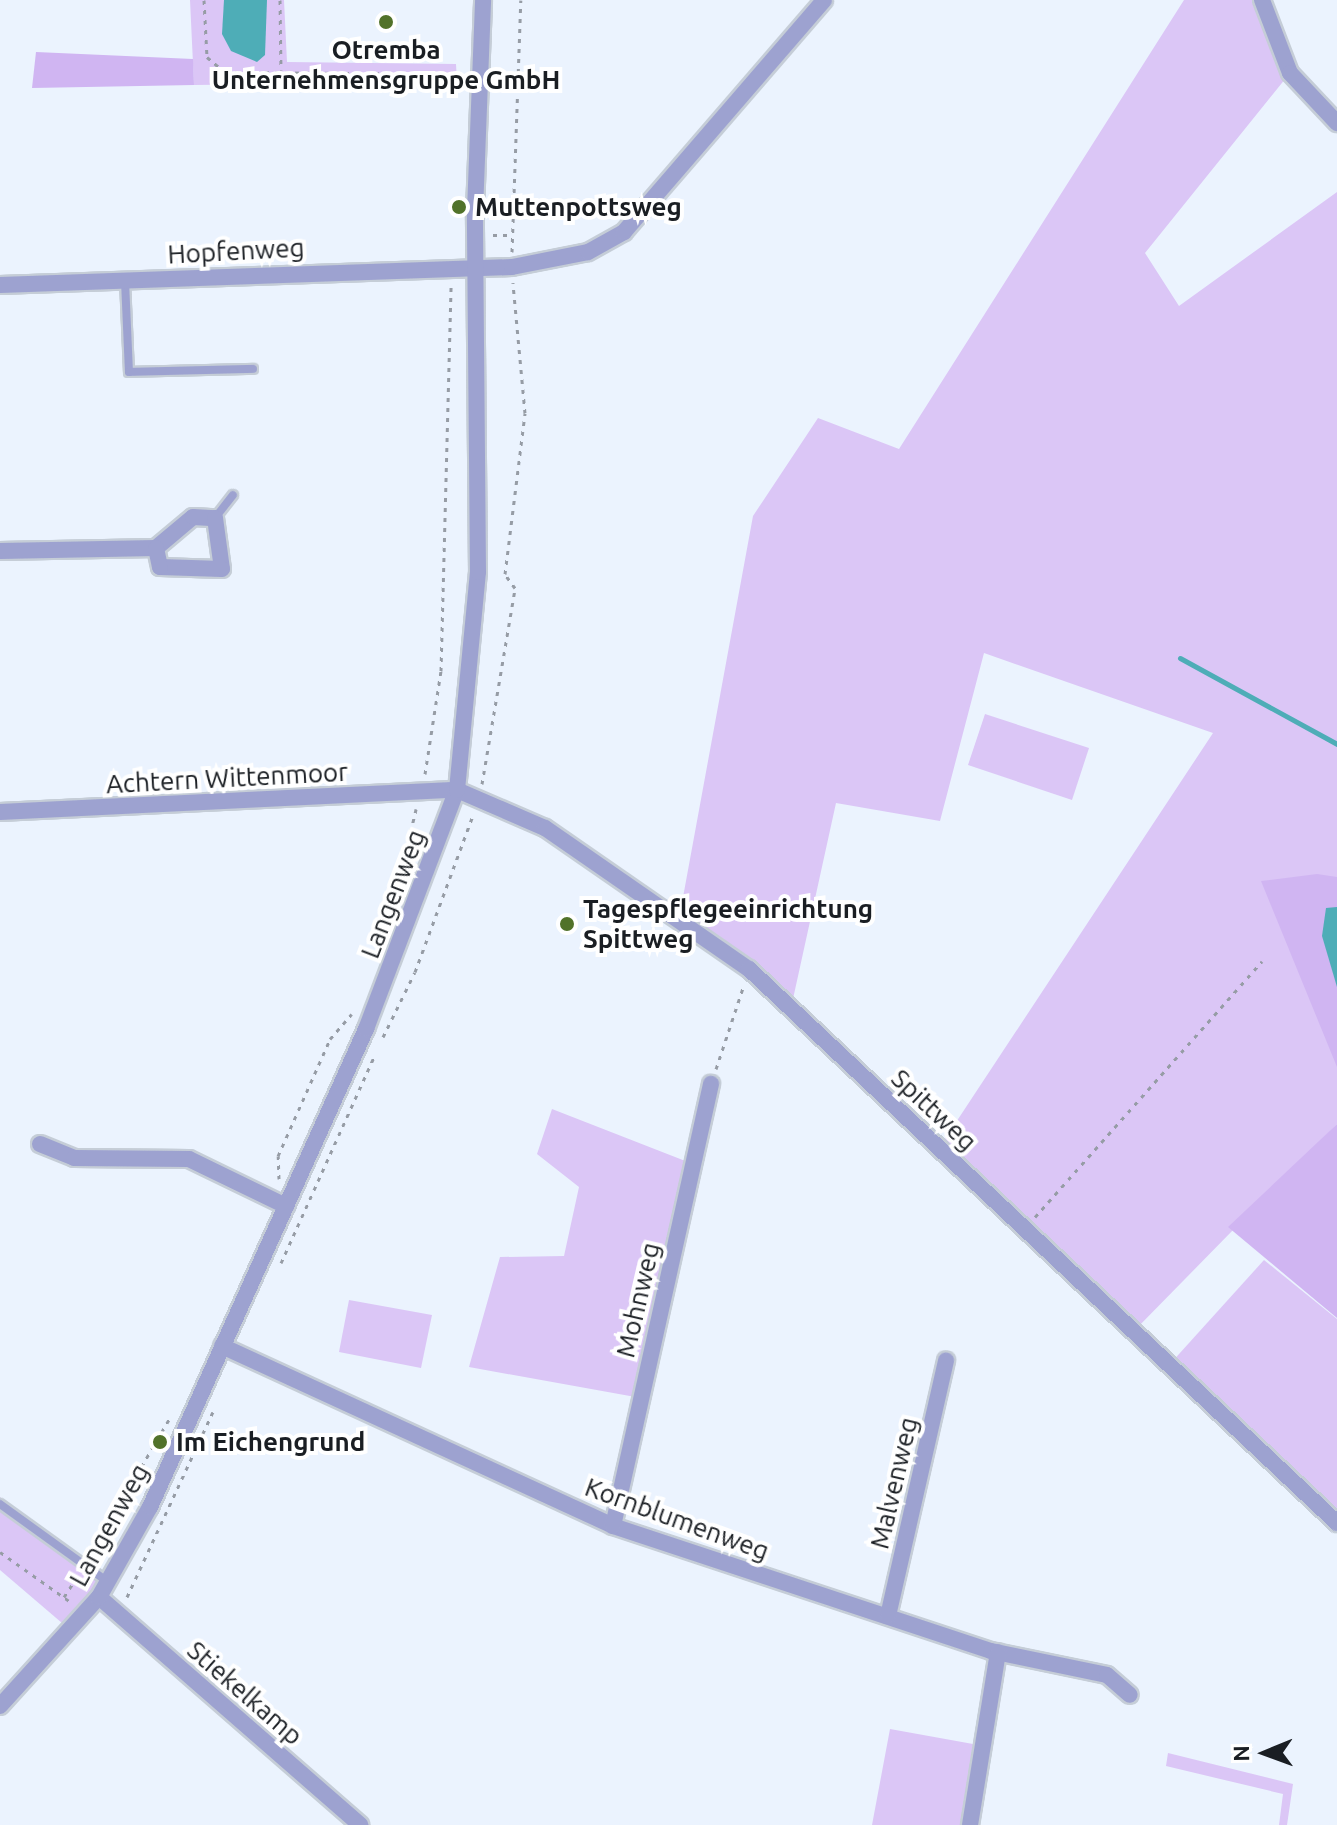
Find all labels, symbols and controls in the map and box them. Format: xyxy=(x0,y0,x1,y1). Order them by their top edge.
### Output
marker: Otremba Unternehmensgruppe GmbH xyxy=(377,13,395,31)
place label: Otremba Unternehmensgruppe GmbH xyxy=(212,34,560,96)
place label: Muttenpottsweg xyxy=(475,191,682,223)
marker: Muttenpottsweg xyxy=(450,198,468,216)
street label: Hopfenweg xyxy=(167,232,305,270)
street label: Achtern Wittenmoor xyxy=(105,756,349,800)
street label: Langenweg xyxy=(354,825,432,963)
place label: Tagespflegeeinrichtung Spittweg xyxy=(583,893,873,954)
marker: Tagespflegeeinrichtung Spittweg xyxy=(558,915,576,933)
street label: Spittweg xyxy=(885,1063,983,1157)
street label: Mohnweg xyxy=(610,1240,666,1360)
street label: Malvenweg xyxy=(864,1414,924,1552)
place label: Im Eichengrund xyxy=(176,1426,365,1458)
marker: Im Eichengrund xyxy=(151,1433,169,1451)
street label: Langenweg xyxy=(63,1458,155,1592)
street label: Kornblumenweg xyxy=(581,1471,773,1567)
street label: Stiekelkamp xyxy=(181,1634,309,1752)
north arrow xyxy=(1225,1713,1305,1793)
text: N xyxy=(1228,1745,1253,1762)

